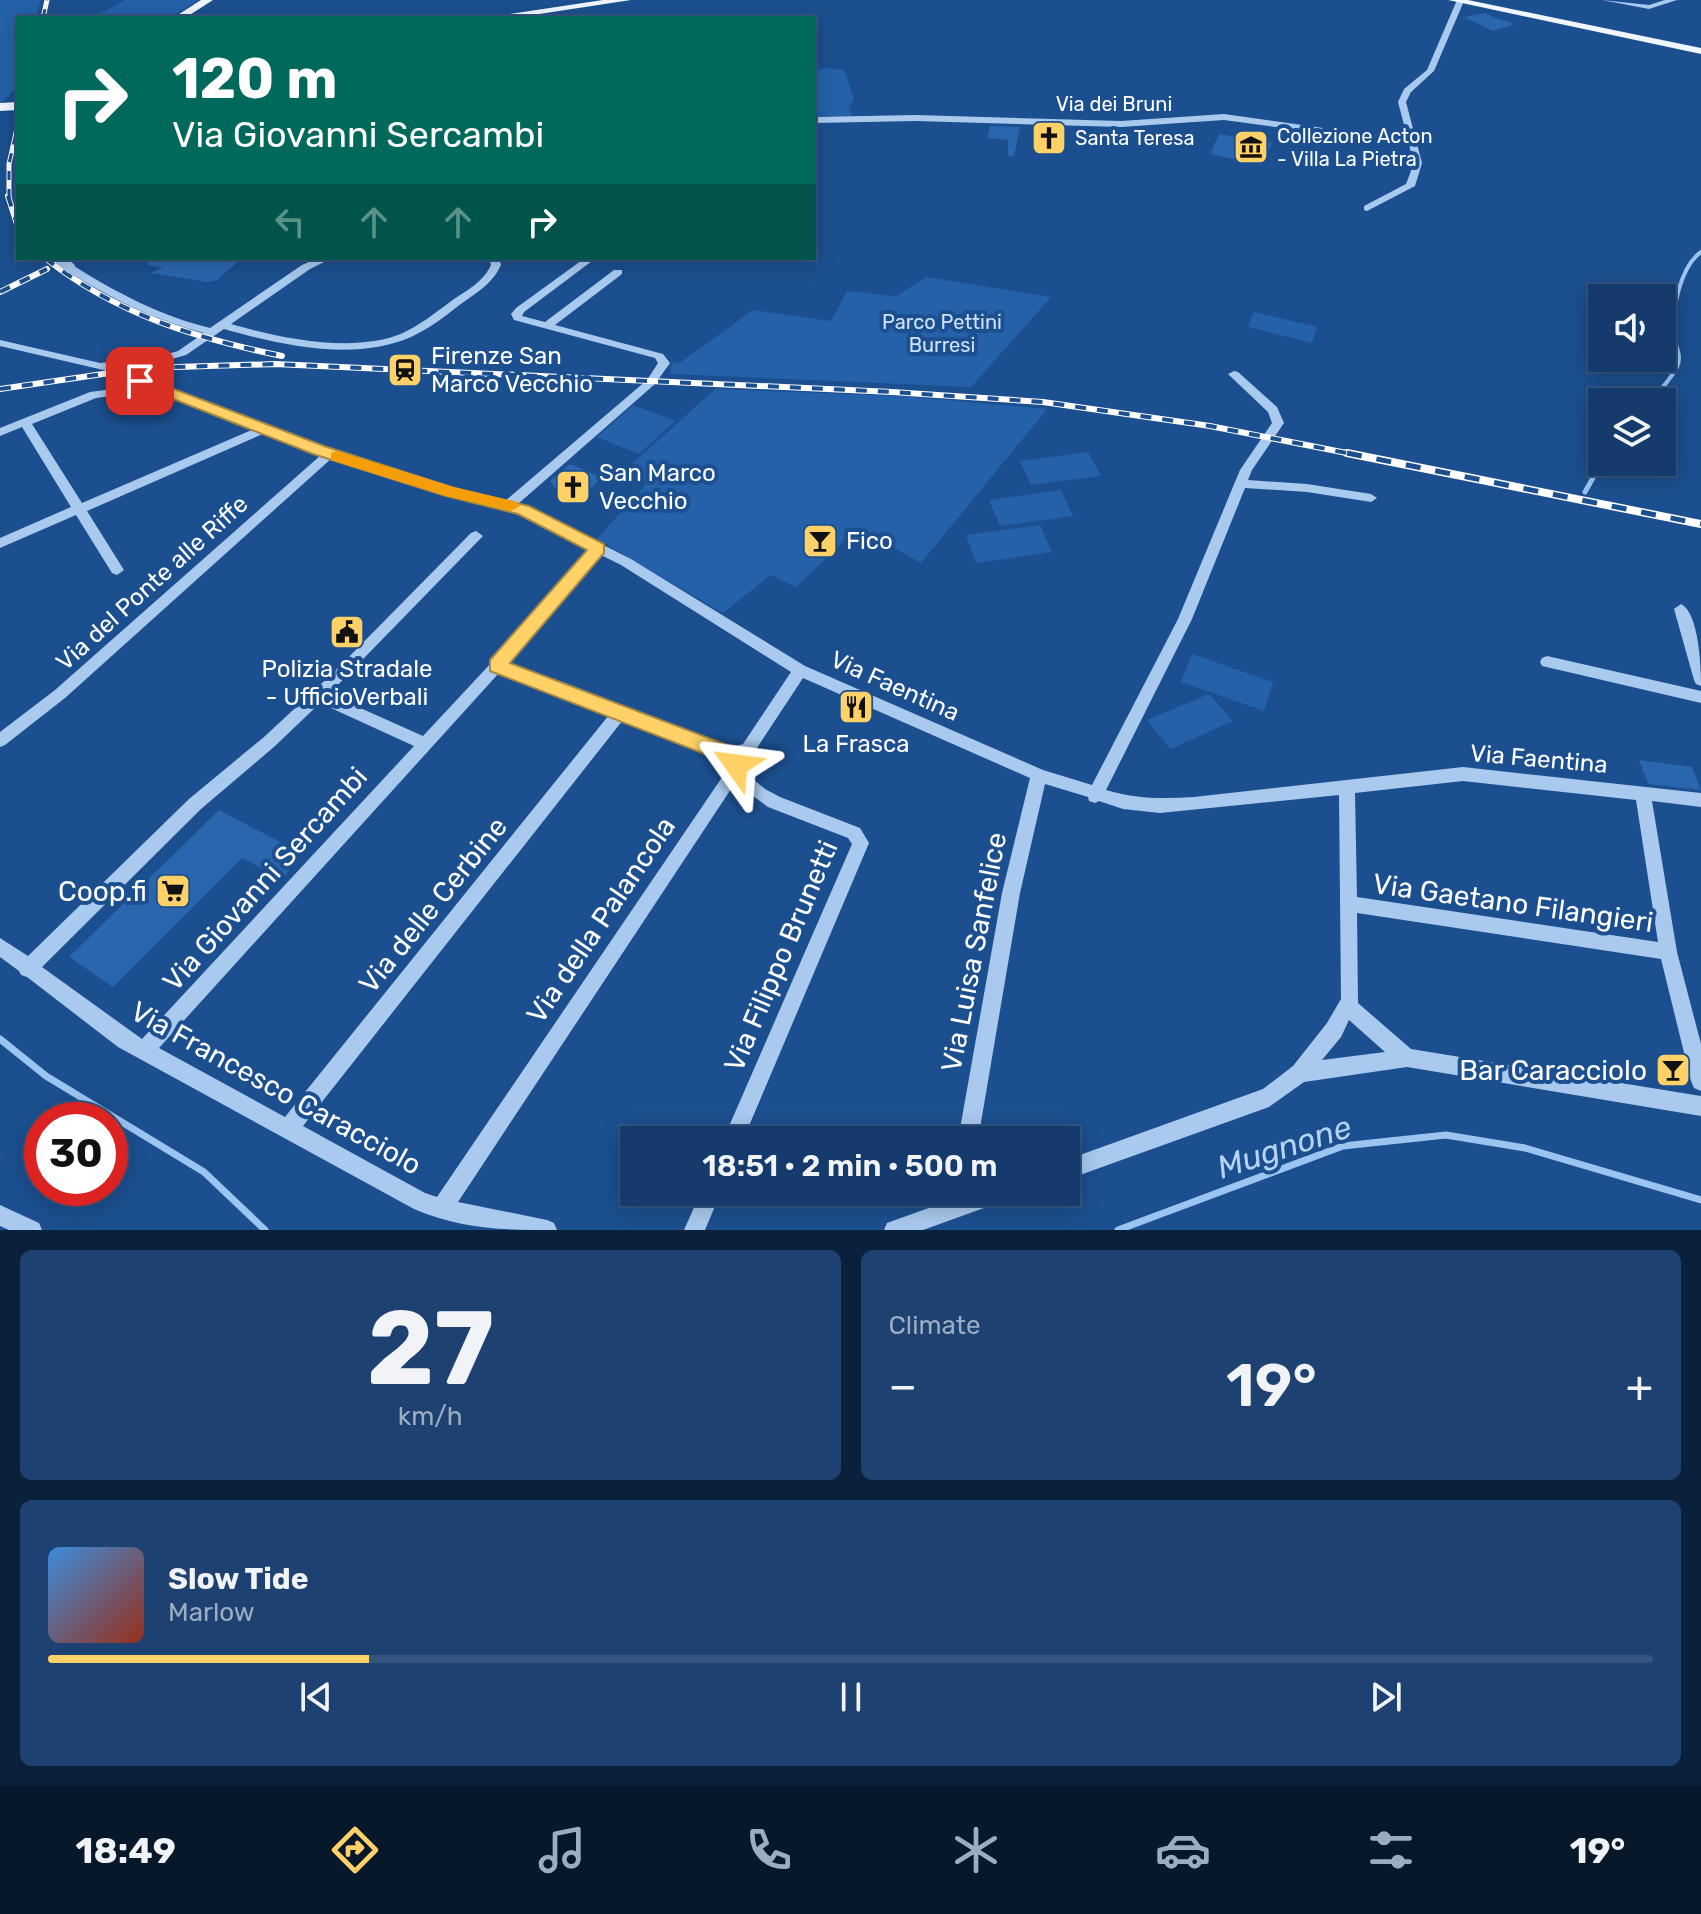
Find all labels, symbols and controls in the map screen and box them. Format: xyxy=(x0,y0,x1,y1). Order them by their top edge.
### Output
text: 120 m xyxy=(172,46,338,112)
icon: right xyxy=(40,48,144,152)
street label: Via dei Bruni xyxy=(1056,92,1172,116)
text: Via Giovanni Sercambi xyxy=(172,113,544,156)
church icon: Santa Teresa xyxy=(1030,119,1068,157)
place label: Collezione Acton - Villa La Pietra xyxy=(1277,124,1433,171)
place label: Santa Teresa xyxy=(1075,126,1194,150)
museum icon: Collezione Acton - Villa La Pietra xyxy=(1232,128,1270,166)
icon: left xyxy=(268,200,312,244)
icon: ahead xyxy=(352,200,396,244)
icon: ahead xyxy=(436,200,480,244)
icon: right xyxy=(520,200,564,244)
map controls xyxy=(1588,284,1676,476)
button: sound xyxy=(1588,284,1676,372)
park label: Parco Pettini Burresi xyxy=(882,310,1002,357)
place label: Firenze San Marco Vecchio xyxy=(431,342,593,398)
pin xyxy=(106,347,174,415)
station icon: Firenze San Marco Vecchio xyxy=(386,351,424,389)
icon: arrive xyxy=(118,359,162,403)
button: layers xyxy=(1588,388,1676,476)
place label: San Marco Vecchio xyxy=(599,459,716,515)
church icon: San Marco Vecchio xyxy=(554,468,592,506)
street label: Via del Ponte alle Riffe xyxy=(51,490,253,676)
bar icon: Fico xyxy=(801,522,839,560)
place label: Fico xyxy=(846,527,893,555)
public building icon: Polizia Stradale - UfficioVerbali xyxy=(328,613,366,651)
street label: Via Faentina xyxy=(826,645,964,727)
place label: Polizia Stradale - UfficioVerbali xyxy=(261,655,433,711)
restaurant icon: La Frasca xyxy=(837,688,875,726)
position arrow xyxy=(694,723,778,807)
place label: La Frasca xyxy=(802,730,910,758)
street label: Via Faentina xyxy=(1469,739,1609,779)
street label: Via Giovanni Sercambi xyxy=(156,760,374,998)
street label: Via delle Cerbine xyxy=(352,810,514,1000)
street label: Via della Palancola xyxy=(520,811,682,1029)
street label: Via Luisa Sanfelice xyxy=(935,829,1013,1075)
street label: Via Filippo Brunetti xyxy=(717,836,845,1076)
street label: Via Gaetano Filangieri xyxy=(1371,867,1655,939)
supermarket icon: Coop.fi xyxy=(154,872,192,910)
place label: Coop.fi xyxy=(58,875,147,908)
street label: Via Francesco Caracciolo xyxy=(125,994,427,1182)
bar icon: Bar Caracciolo xyxy=(1654,1051,1692,1089)
place label: Bar Caracciolo xyxy=(1459,1054,1647,1087)
speed limit sign: 30 xyxy=(24,1102,128,1206)
water label: Mugnone xyxy=(1212,1107,1356,1187)
text: 18:51 · 2 min · 500 m xyxy=(702,1148,998,1184)
text: 27 xyxy=(367,1287,494,1410)
text: Climate xyxy=(889,1310,981,1341)
text: 19° xyxy=(1226,1350,1317,1421)
text: − xyxy=(889,1360,917,1412)
text: + xyxy=(1626,1360,1653,1412)
text: km/h xyxy=(398,1401,463,1432)
text: Slow Tide xyxy=(168,1561,308,1597)
text: Marlow xyxy=(168,1597,255,1628)
icon: previous xyxy=(294,1675,338,1719)
icon: pause xyxy=(829,1675,873,1719)
icon: next xyxy=(1364,1675,1408,1719)
icon: directions xyxy=(327,1822,383,1878)
icon: music xyxy=(534,1822,590,1878)
icon: phone xyxy=(741,1822,797,1878)
icon: climate xyxy=(948,1822,1004,1878)
icon: car xyxy=(1155,1822,1211,1878)
icon: filters xyxy=(1363,1822,1419,1878)
text: 18:49 xyxy=(76,1829,176,1872)
text: 19° xyxy=(1570,1829,1625,1872)

